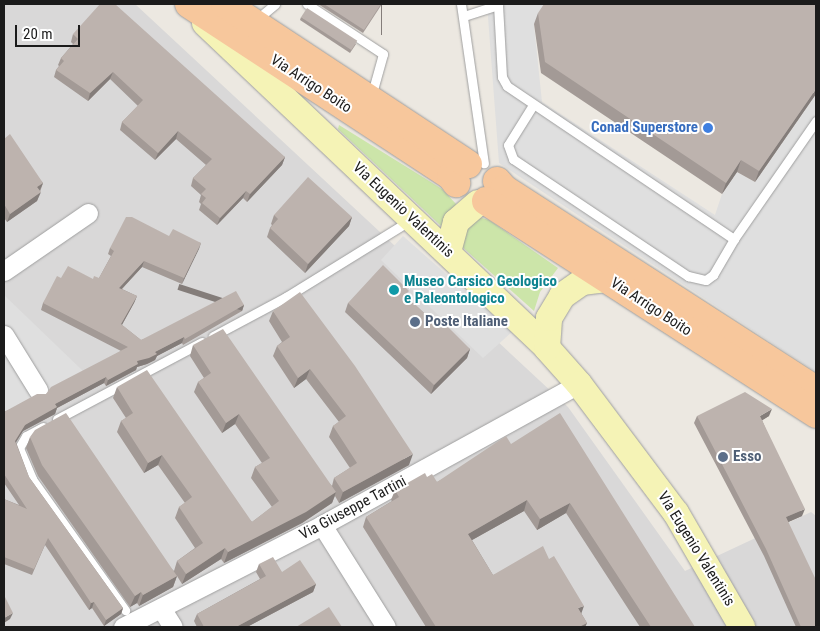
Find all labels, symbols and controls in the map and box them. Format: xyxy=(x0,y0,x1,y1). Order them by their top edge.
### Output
scale bar xyxy=(18,15,82,47)
text: 20 m xyxy=(23,25,53,43)
street label: Via Arrigo Boito xyxy=(267,51,355,117)
place label: Conad Superstore xyxy=(591,119,698,137)
marker: Conad Superstore xyxy=(702,122,714,134)
street label: Via Eugenio Valentinis xyxy=(349,159,457,261)
place label: Museo Carsico Geologico e Paleontologico xyxy=(404,272,557,307)
street label: Via Arrigo Boito xyxy=(607,274,695,340)
marker: Museo Carsico Geologico e Paleontologico xyxy=(388,284,400,296)
place label: Poste Italiane xyxy=(425,313,508,331)
marker: Poste Italiane xyxy=(409,316,421,328)
place label: Esso xyxy=(733,448,761,466)
marker: Esso xyxy=(717,451,729,463)
street label: Via Giuseppe Tartini xyxy=(296,472,410,544)
street label: Via Eugenio Valentinis xyxy=(654,488,738,610)

